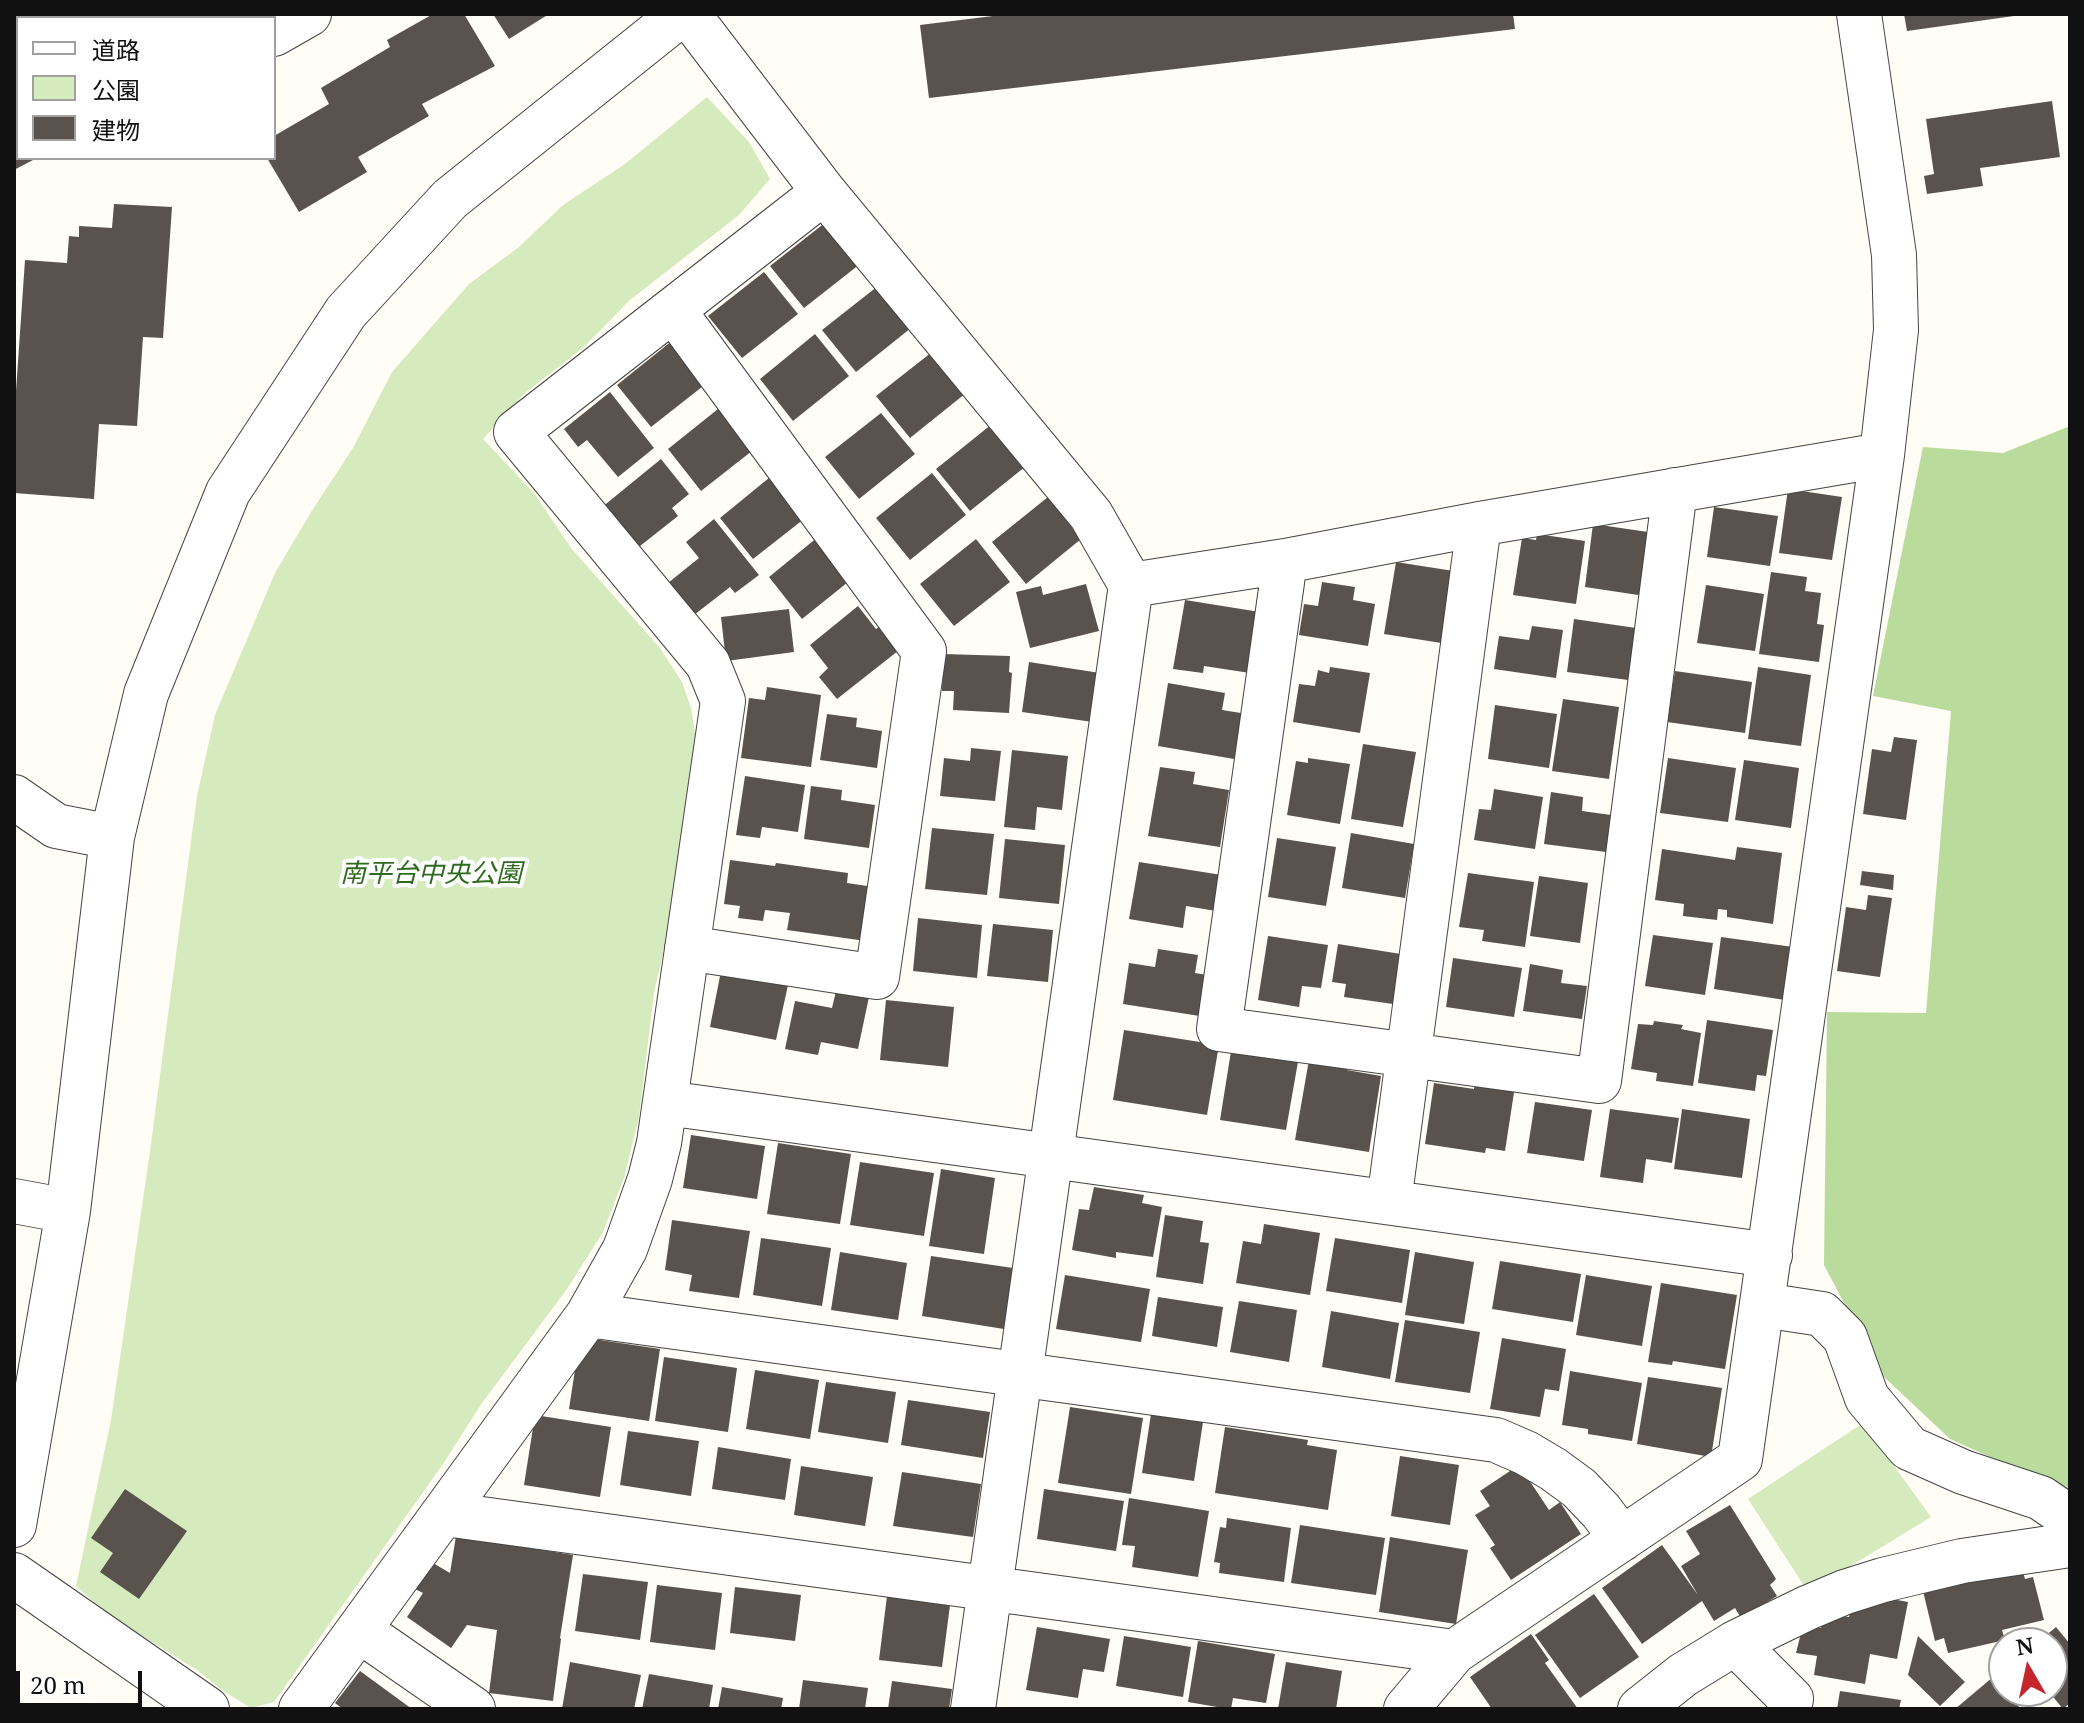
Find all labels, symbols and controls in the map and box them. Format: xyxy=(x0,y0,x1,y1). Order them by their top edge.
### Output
legend xyxy=(16,16,276,160)
text: 道路 xyxy=(92,33,140,66)
text: 公園 xyxy=(92,73,140,106)
text: 建物 xyxy=(92,113,140,146)
park label: 南平台中央公園 xyxy=(340,859,522,891)
north arrow xyxy=(1988,1627,2068,1707)
text: N xyxy=(2014,1629,2035,1661)
scale bar xyxy=(20,1655,146,1705)
text: 20 m xyxy=(30,1668,86,1701)

